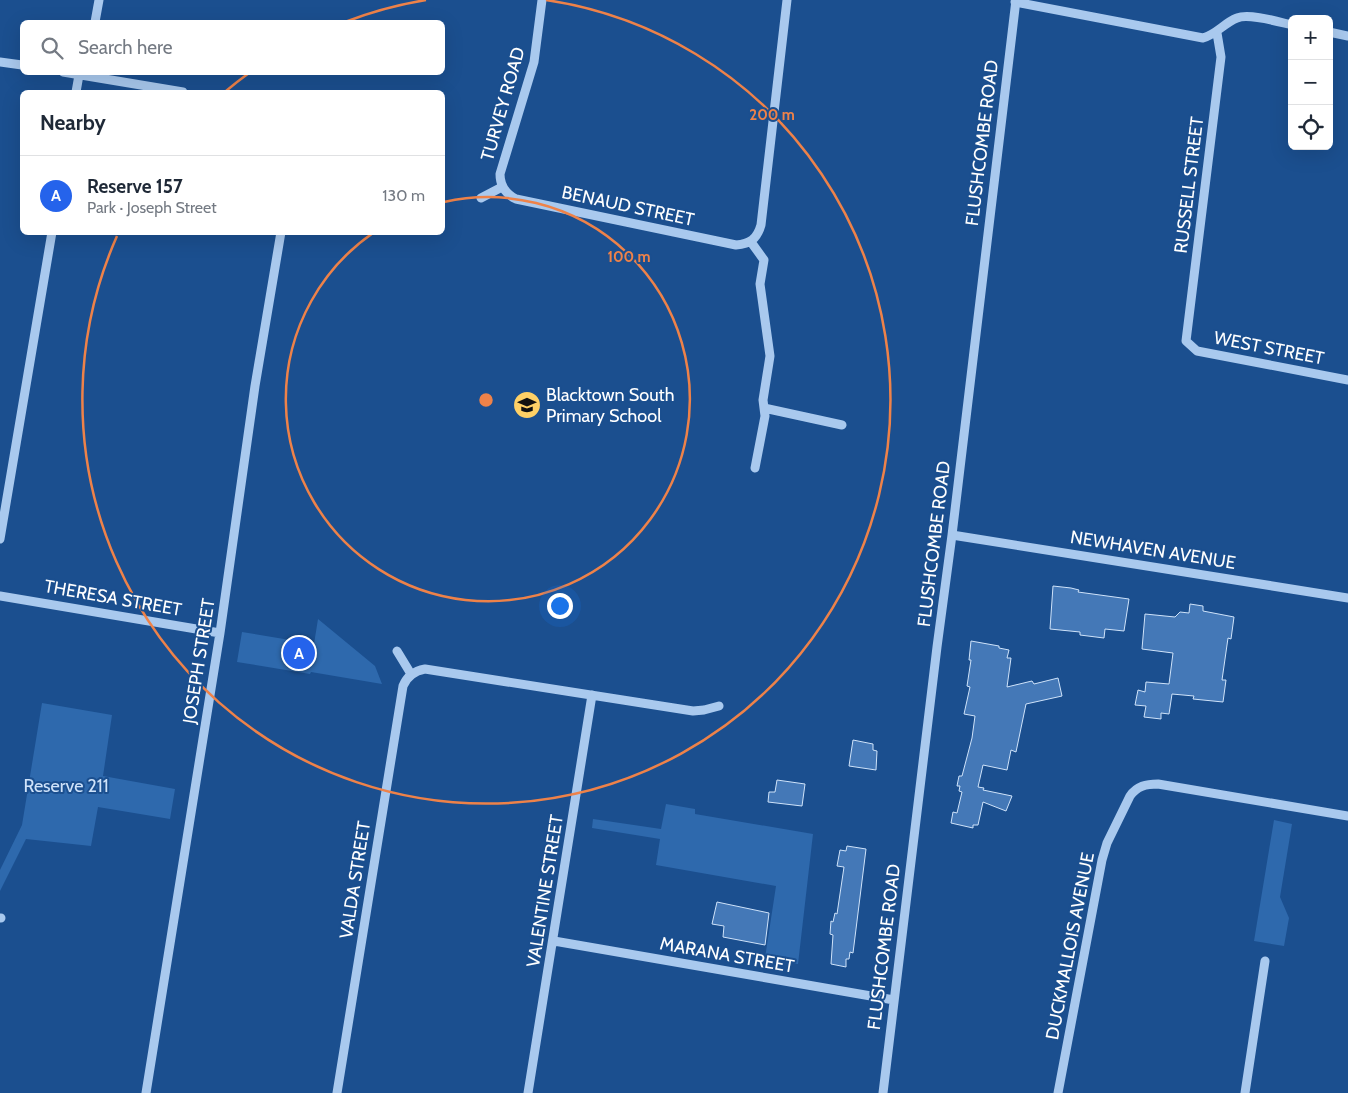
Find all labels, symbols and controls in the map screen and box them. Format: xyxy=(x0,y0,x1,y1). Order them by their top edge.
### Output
map controls xyxy=(1288,15,1333,150)
button: + xyxy=(1288,15,1333,60)
search box xyxy=(20,20,445,75)
icon: search xyxy=(38,34,66,62)
text: Search here xyxy=(78,36,172,59)
street label: TURVEY ROAD xyxy=(476,45,530,163)
street label: FLUSHCOMBE ROAD xyxy=(961,59,1003,227)
button: − xyxy=(1288,60,1333,105)
button: locate xyxy=(1288,105,1333,150)
text: 200 m xyxy=(749,106,795,124)
text: Nearby xyxy=(40,110,106,135)
street label: RUSSELL STREET xyxy=(1170,115,1208,255)
text: Reserve 157 xyxy=(87,175,183,198)
street label: BENAUD STREET xyxy=(560,181,697,231)
text: A xyxy=(51,186,61,205)
text: 130 m xyxy=(382,186,425,205)
text: Park · Joseph Street xyxy=(87,198,217,217)
text: 100 m xyxy=(607,248,651,266)
street label: WEST STREET xyxy=(1212,327,1326,370)
place label: Blacktown South Primary School xyxy=(546,384,674,427)
school or university icon: Blacktown South Primary School xyxy=(512,390,542,420)
centre of rings xyxy=(477,391,495,409)
street label: FLUSHCOMBE ROAD xyxy=(913,460,955,628)
street label: NEWHAVEN AVENUE xyxy=(1069,526,1237,574)
street label: THERESA STREET xyxy=(43,575,184,621)
your location xyxy=(547,593,573,619)
street label: JOSEPH STREET xyxy=(178,596,220,726)
pin: A xyxy=(283,634,315,672)
park label: Reserve 211 xyxy=(23,775,109,797)
street label: VALENTINE STREET xyxy=(522,813,568,969)
street label: VALDA STREET xyxy=(335,819,375,940)
street label: DUCKMALLOIS AVENUE xyxy=(1041,850,1099,1042)
street label: FLUSHCOMBE ROAD xyxy=(863,863,905,1031)
street label: MARANA STREET xyxy=(658,932,796,978)

